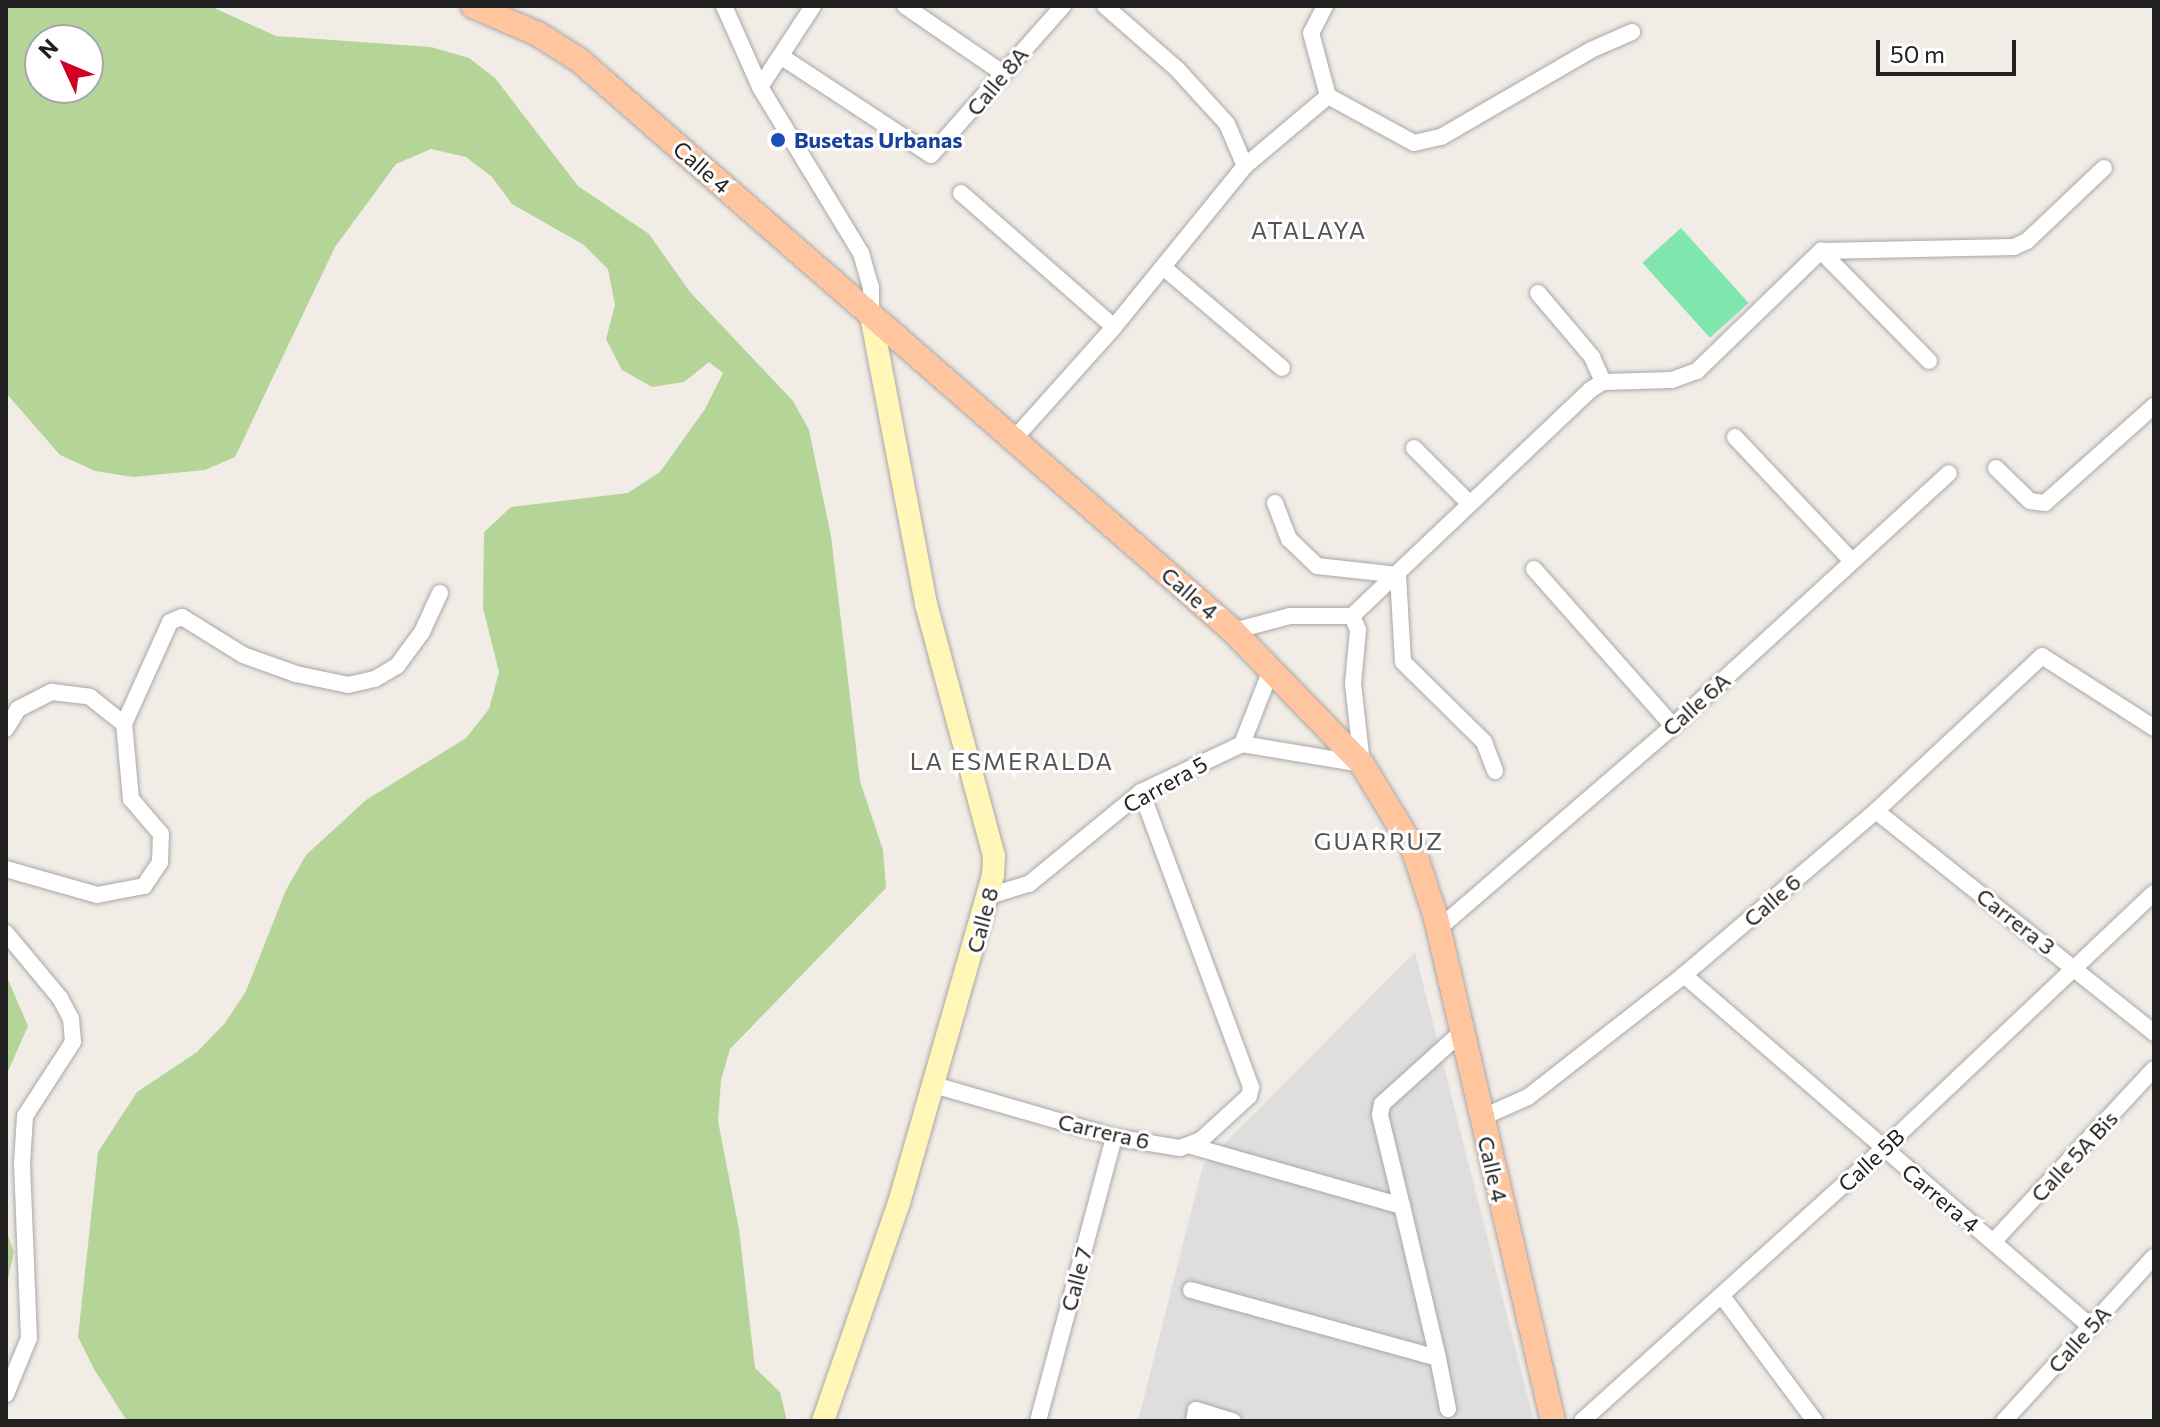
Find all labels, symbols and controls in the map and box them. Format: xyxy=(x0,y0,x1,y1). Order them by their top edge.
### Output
north arrow xyxy=(24,24,104,104)
scale bar xyxy=(1880,24,2020,74)
text: N xyxy=(32,33,63,64)
text: 50 m xyxy=(1890,39,1945,68)
street label: Calle 8A xyxy=(961,41,1033,121)
place label: Busetas Urbanas xyxy=(794,127,963,153)
marker: Busetas Urbanas xyxy=(769,131,787,149)
street label: Calle 4 xyxy=(668,135,736,199)
district label: ATALAYA xyxy=(1251,216,1367,244)
street label: Calle 4 xyxy=(1156,561,1224,625)
street label: Calle 6A xyxy=(1657,667,1735,741)
district label: LA ESMERALDA xyxy=(910,747,1114,775)
street label: Carrera 5 xyxy=(1118,750,1212,818)
district label: GUARRUZ xyxy=(1314,827,1444,855)
street label: Calle 6 xyxy=(1738,868,1806,932)
street label: Carrera 3 xyxy=(1972,882,2060,960)
street label: Calle 8 xyxy=(961,884,1003,956)
street label: Calle 5A Bis xyxy=(2025,1105,2123,1207)
street label: Carrera 6 xyxy=(1056,1108,1152,1154)
street label: Calle 5B xyxy=(1833,1123,1909,1197)
street label: Calle 4 xyxy=(1473,1134,1513,1204)
street label: Carrera 4 xyxy=(1897,1158,1985,1238)
street label: Calle 7 xyxy=(1055,1244,1097,1314)
street label: Calle 5A xyxy=(2042,1300,2116,1378)

